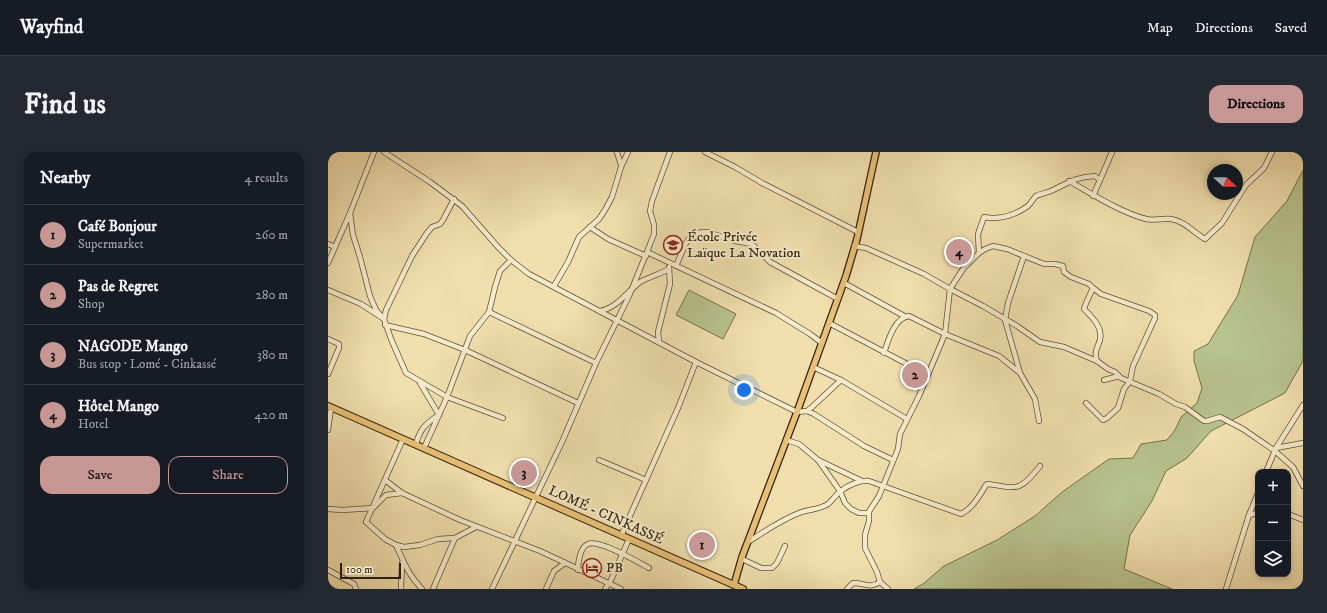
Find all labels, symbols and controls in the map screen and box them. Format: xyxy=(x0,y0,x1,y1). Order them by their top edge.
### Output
text: Wayfind xyxy=(20,16,83,39)
text: Map xyxy=(1147,19,1173,37)
text: Directions xyxy=(1195,19,1253,37)
text: Saved xyxy=(1275,19,1307,37)
button: Directions xyxy=(1209,85,1303,123)
text: Find us xyxy=(24,87,106,122)
north arrow xyxy=(1207,164,1243,200)
text: Nearby xyxy=(40,167,90,189)
text: 4 results xyxy=(245,170,288,186)
text: Café Bonjour xyxy=(78,217,157,236)
text: 1 xyxy=(51,227,55,243)
text: 260 m xyxy=(255,227,288,243)
place label: École Privée Laïque La Novation xyxy=(687,228,801,262)
school or university icon: École Privée Laïque La Novation xyxy=(662,234,684,256)
text: Supermarket xyxy=(78,236,144,252)
pin: 4 xyxy=(946,237,972,267)
text: Pas de Regret xyxy=(78,277,158,296)
text: 2 xyxy=(50,287,56,303)
text: 280 m xyxy=(256,287,288,303)
text: Shop xyxy=(78,296,104,312)
text: NAGODE Mango xyxy=(78,337,188,356)
text: 3 xyxy=(51,347,55,363)
text: 380 m xyxy=(257,347,288,363)
text: Bus stop · Lomé - Cinkassé xyxy=(78,356,216,372)
pin: 2 xyxy=(902,360,928,390)
your location xyxy=(734,380,754,400)
text: Hôtel Mango xyxy=(78,397,159,416)
text: 4 xyxy=(49,407,57,423)
text: 420 m xyxy=(255,407,288,423)
text: Hotel xyxy=(78,416,109,432)
button: Save xyxy=(40,456,160,494)
button: Share xyxy=(168,456,288,494)
pin: 3 xyxy=(511,458,537,488)
map controls xyxy=(1255,469,1291,577)
button: + xyxy=(1255,469,1291,505)
street label: LOMÉ - CINKASSÉ xyxy=(546,482,666,549)
button: − xyxy=(1255,505,1291,541)
pin: 1 xyxy=(689,530,715,560)
button: layers xyxy=(1255,541,1291,577)
hotel icon: PB xyxy=(581,557,603,579)
place label: PB xyxy=(606,559,623,577)
scale bar xyxy=(340,561,401,580)
text: 100 m xyxy=(346,563,372,577)

